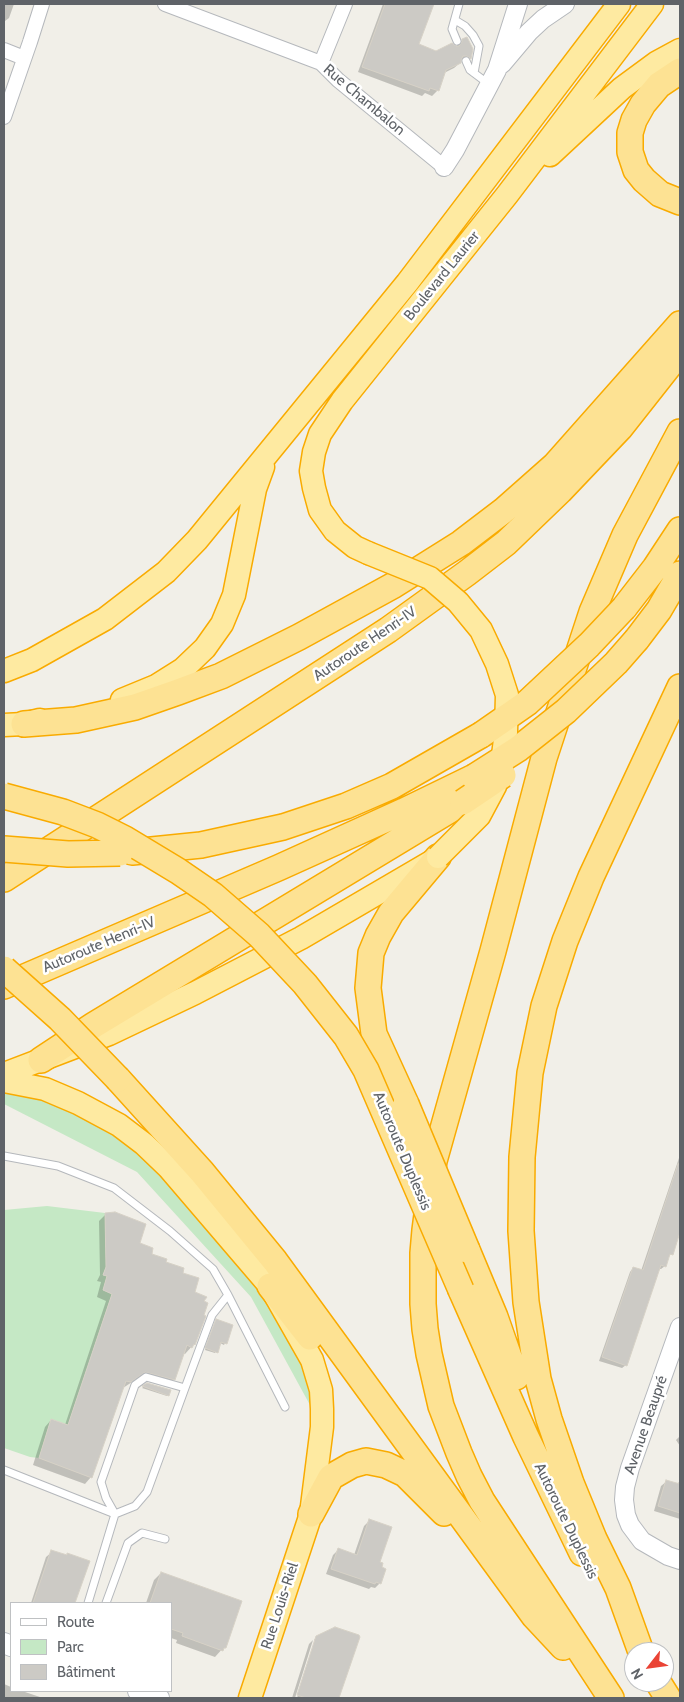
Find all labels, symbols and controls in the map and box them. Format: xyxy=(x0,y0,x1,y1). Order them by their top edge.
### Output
street label: Rue Chambalon xyxy=(319,61,409,139)
street label: Boulevard Laurier xyxy=(400,228,484,324)
street label: Autoroute Henri-IV xyxy=(310,603,420,685)
street label: Autoroute Henri-IV xyxy=(40,913,158,977)
street label: Autoroute Duplessis xyxy=(369,1089,435,1213)
street label: Avenue Beaupré xyxy=(621,1373,671,1477)
street label: Autoroute Duplessis xyxy=(530,1460,602,1582)
street label: Rue Louis-Riel xyxy=(257,1560,303,1652)
legend xyxy=(10,1602,172,1692)
text: Route xyxy=(57,1613,95,1631)
text: Parc xyxy=(57,1638,84,1656)
north arrow xyxy=(624,1642,674,1692)
text: Bâtiment xyxy=(57,1663,115,1681)
text: N xyxy=(627,1665,647,1683)

